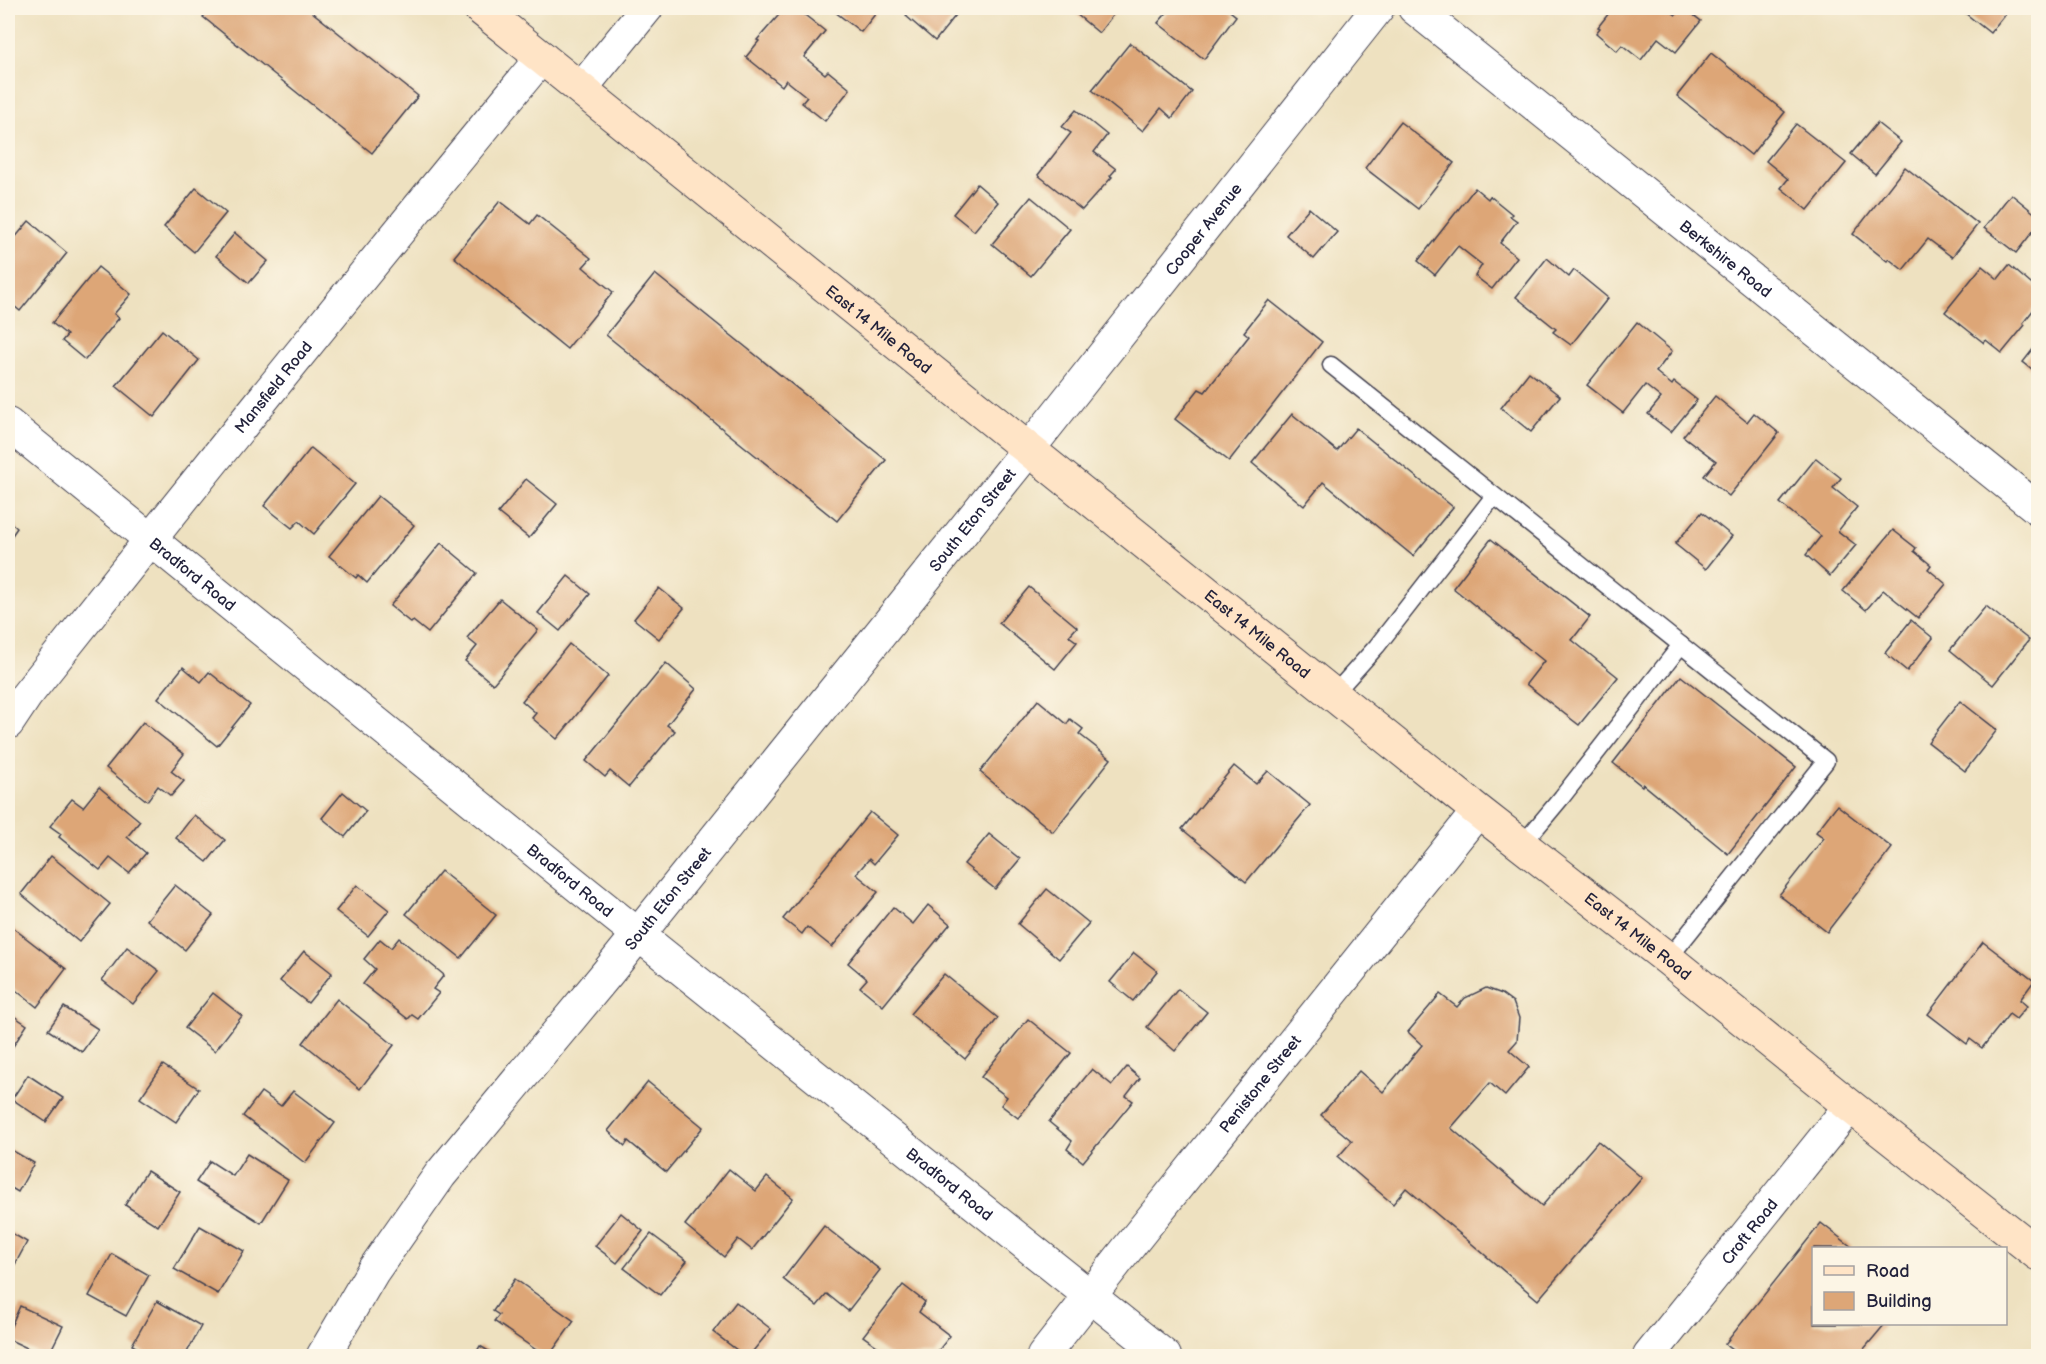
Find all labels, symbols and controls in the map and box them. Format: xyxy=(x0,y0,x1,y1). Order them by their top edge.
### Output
street label: Cooper Avenue xyxy=(1162,180,1247,280)
street label: Berkshire Road xyxy=(1675,217,1775,302)
street label: East 14 Mile Road xyxy=(821,282,935,378)
street label: Mansfield Road xyxy=(231,338,317,438)
street label: South Eton Street xyxy=(926,465,1020,576)
street label: Bradford Road xyxy=(145,534,239,616)
street label: East 14 Mile Road xyxy=(1200,586,1313,683)
street label: Bradford Road xyxy=(522,841,617,922)
street label: South Eton Street xyxy=(622,844,716,954)
street label: East 14 Mile Road xyxy=(1580,889,1694,985)
street label: Penistone Street xyxy=(1216,1032,1306,1137)
street label: Bradford Road xyxy=(902,1144,996,1225)
street label: Croft Road xyxy=(1718,1196,1783,1269)
legend xyxy=(1812,1247,2007,1325)
text: Road xyxy=(1866,1261,1910,1282)
text: Building xyxy=(1866,1291,1932,1312)

